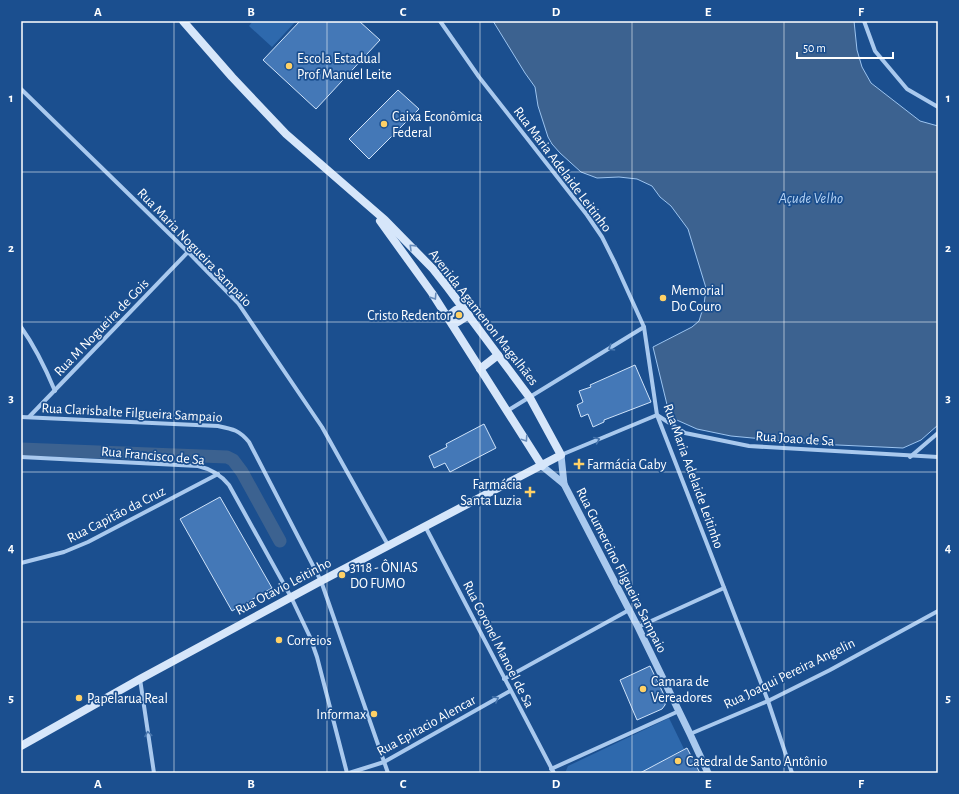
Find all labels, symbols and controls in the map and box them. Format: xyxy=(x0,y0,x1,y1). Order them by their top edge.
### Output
text: A xyxy=(94,6,102,19)
text: B xyxy=(247,6,255,19)
text: C xyxy=(400,6,407,19)
text: D xyxy=(552,6,561,19)
text: E xyxy=(705,6,712,19)
text: F xyxy=(858,6,865,19)
scale bar xyxy=(797,34,893,60)
text: 50 m xyxy=(803,42,826,54)
place label: Escola Estadual Prof Manuel Leite xyxy=(297,52,392,82)
marker: Escola Estadual Prof Manuel Leite xyxy=(284,61,294,71)
text: 1 xyxy=(9,92,13,105)
text: 1 xyxy=(946,92,950,105)
street label: Rua Maria Adelaide Leitinho xyxy=(511,104,614,235)
place label: Caixa Econômica Federal xyxy=(392,110,483,140)
marker: Caixa Econômica Federal xyxy=(379,119,389,129)
street label: Rua Maria Nogueira Sampaio xyxy=(134,186,254,310)
water label: Açude Velho xyxy=(778,191,843,206)
text: 2 xyxy=(8,242,14,255)
text: 2 xyxy=(945,242,951,255)
one-way arrow xyxy=(409,244,417,252)
street label: Avenida Agamenon Magalhães xyxy=(426,247,540,388)
street label: Rua M Nogueira de Gois xyxy=(52,276,152,379)
place label: Memorial Do Couro xyxy=(671,284,724,314)
one-way arrow xyxy=(429,292,436,299)
marker: Memorial Do Couro xyxy=(658,293,668,303)
place label: Cristo Redentor xyxy=(367,309,451,323)
marker: Cristo Redentor xyxy=(454,310,464,320)
one-way arrow xyxy=(608,343,615,350)
text: 3 xyxy=(8,392,14,405)
text: 3 xyxy=(945,392,951,405)
street label: Rua Clarisbalte Filgueira Sampaio xyxy=(41,401,223,425)
street label: Rua Maria Adelaide Leitinho xyxy=(660,402,726,551)
street label: Rua Joao de Sa xyxy=(755,429,835,449)
one-way arrow xyxy=(520,434,527,441)
one-way arrow xyxy=(594,437,601,445)
street label: Rua Francisco de Sa xyxy=(100,444,206,468)
place label: Farmácia Gaby xyxy=(587,458,666,472)
marker: Farmácia Gaby xyxy=(574,459,584,469)
place label: Farmácia Santa Luzia xyxy=(460,478,523,508)
street label: Rua Capitão da Cruz xyxy=(65,484,168,546)
street label: Rua Gumercino Filgueira Sampaio xyxy=(573,486,669,655)
marker: Farmácia Santa Luzia xyxy=(525,487,535,497)
text: 4 xyxy=(8,542,15,555)
text: 4 xyxy=(945,542,952,555)
street label: Rua Otavio Leitinho xyxy=(233,556,334,618)
place label: 3118 - ÔNIAS DO FUMO xyxy=(350,559,418,591)
marker: 3118 - ÔNIAS DO FUMO xyxy=(337,570,347,580)
street label: Rua Coronel Manoel de Sa xyxy=(460,579,536,711)
place label: Correios xyxy=(287,634,332,648)
marker: Correios xyxy=(274,635,284,645)
street label: Rua Joaqui Pereira Angelin xyxy=(722,636,857,712)
place label: Camara de Vereadores xyxy=(651,675,712,705)
marker: Camara de Vereadores xyxy=(638,684,648,694)
text: 5 xyxy=(8,692,14,705)
place label: Papelarua Real xyxy=(87,692,168,706)
text: 5 xyxy=(945,692,951,705)
marker: Papelarua Real xyxy=(74,693,84,703)
street label: Rua Epitacio Alencar xyxy=(375,693,479,759)
one-way arrow xyxy=(492,696,499,703)
place label: Informax xyxy=(316,708,366,722)
marker: Informax xyxy=(369,709,379,719)
one-way arrow xyxy=(144,731,153,738)
place label: Catedral de Santo Antônio xyxy=(686,755,827,769)
marker: Catedral de Santo Antônio xyxy=(673,756,683,766)
text: A xyxy=(94,778,102,791)
text: B xyxy=(247,778,255,791)
text: C xyxy=(400,778,407,791)
text: D xyxy=(552,778,561,791)
text: E xyxy=(705,778,712,791)
text: F xyxy=(858,778,865,791)

